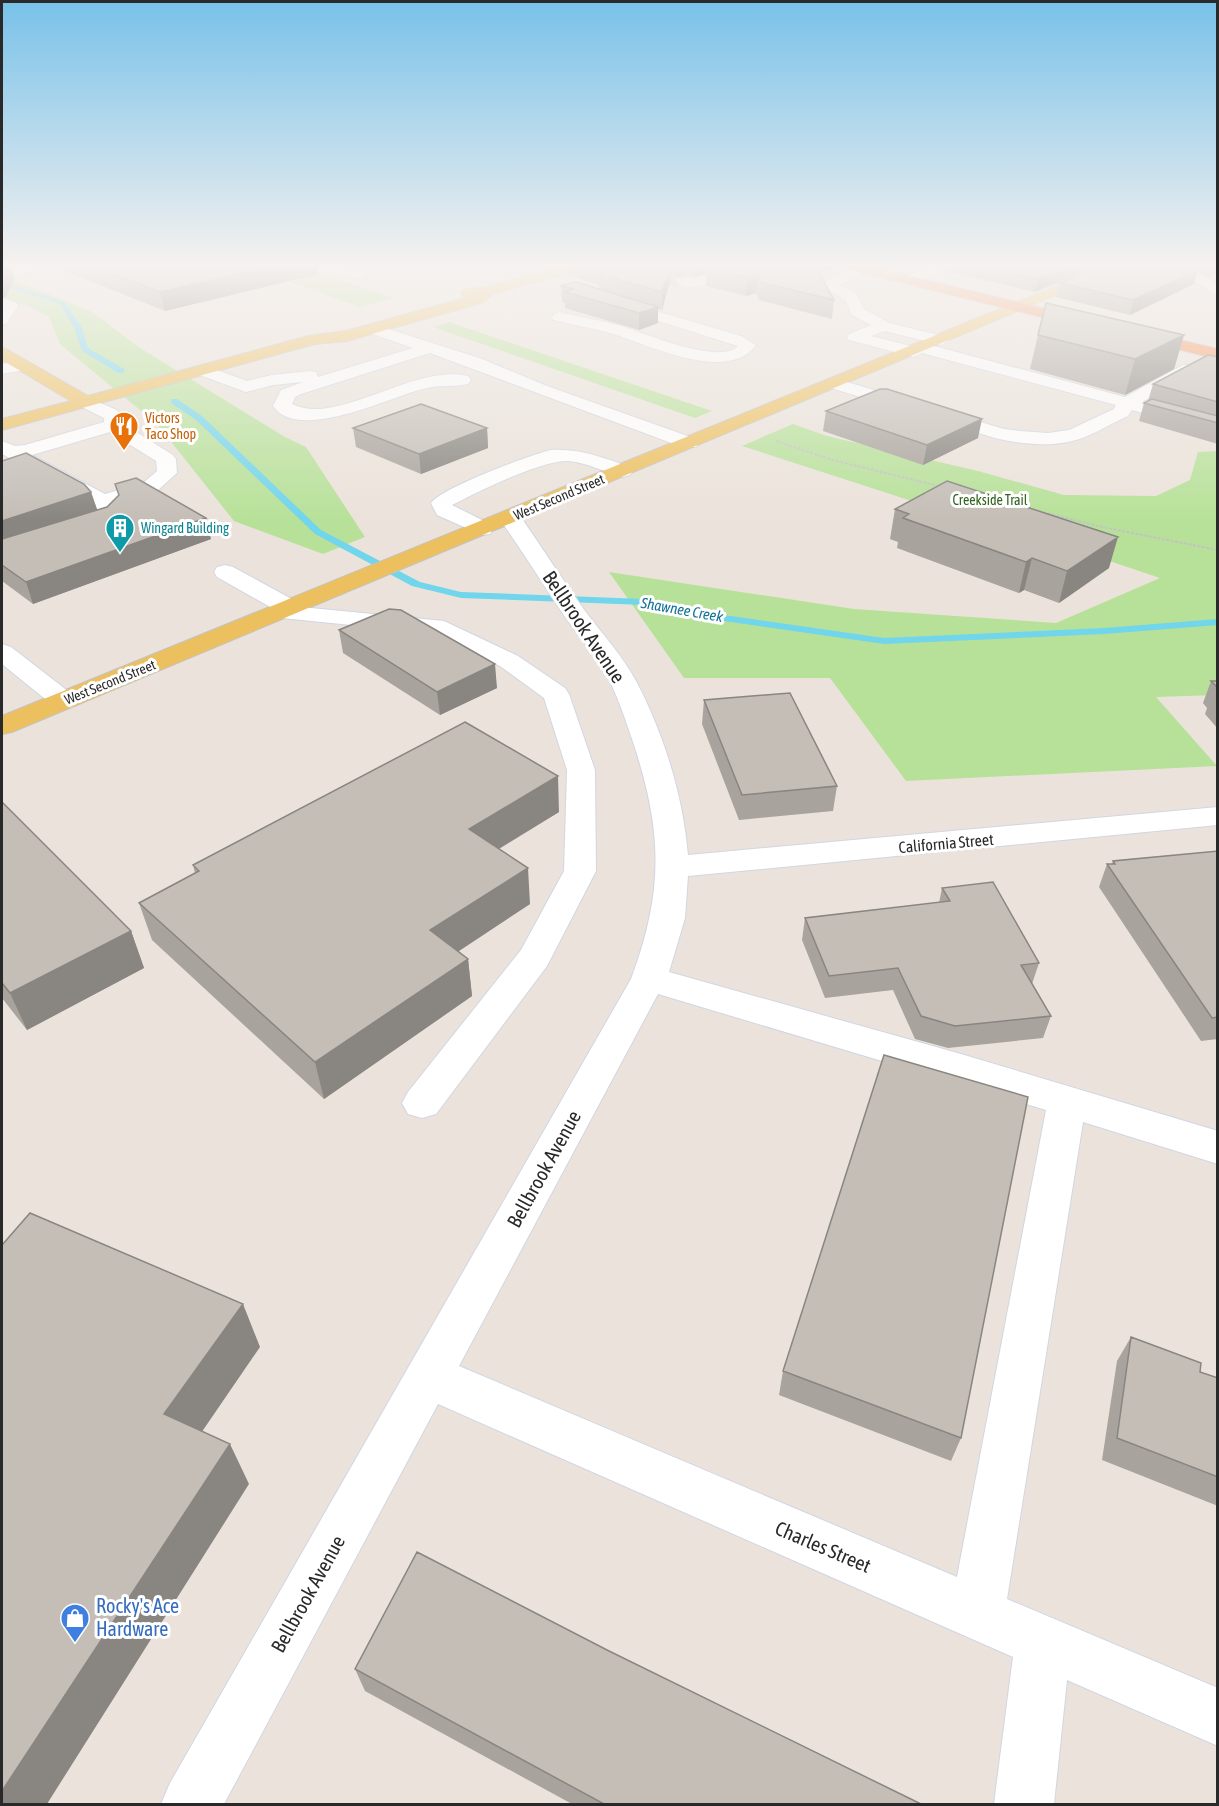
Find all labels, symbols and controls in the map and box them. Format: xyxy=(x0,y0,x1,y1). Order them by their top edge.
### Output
restaurant icon: Victors Taco Shop xyxy=(108,410,140,452)
place label: Victors Taco Shop xyxy=(145,410,197,442)
street label: West Second Street xyxy=(511,471,607,523)
park label: Creekside Trail xyxy=(953,492,1028,508)
building icon: Wingard Building xyxy=(104,512,136,554)
place label: Wingard Building xyxy=(141,520,229,536)
street label: Bellbrook Avenue xyxy=(538,566,630,687)
water label: Shawnee Creek xyxy=(639,594,725,625)
street label: West Second Street xyxy=(62,656,158,708)
street label: California Street xyxy=(898,830,995,856)
street label: Bellbrook Avenue xyxy=(502,1106,585,1231)
street label: Charles Street xyxy=(772,1516,875,1577)
street label: Bellbrook Avenue xyxy=(266,1531,349,1656)
place label: Rocky's Ace Hardware xyxy=(96,1594,179,1640)
shop icon: Rocky's Ace Hardware xyxy=(59,1602,91,1644)

